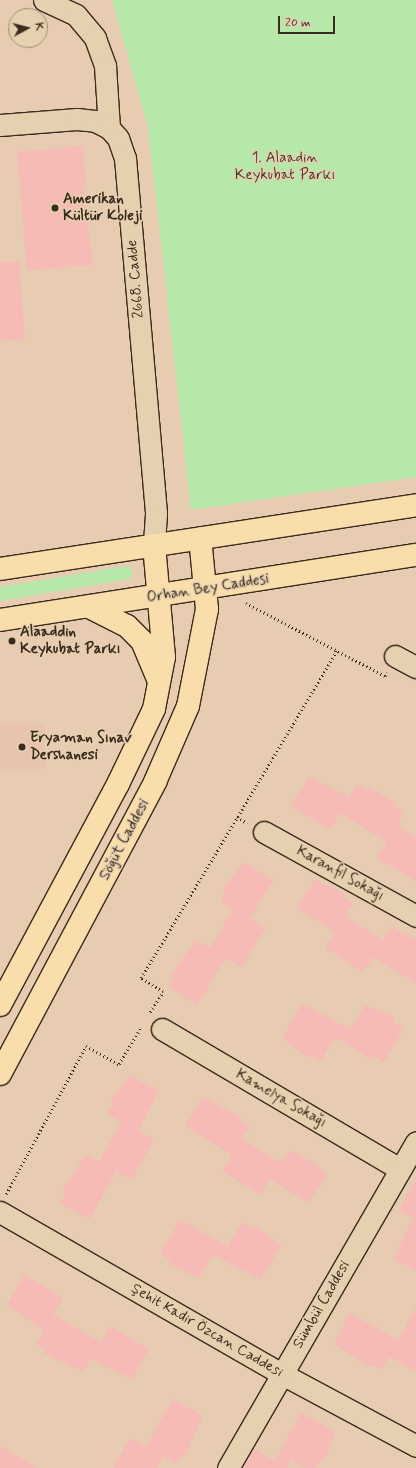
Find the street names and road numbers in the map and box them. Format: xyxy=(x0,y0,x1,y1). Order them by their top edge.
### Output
street label: 2668. Cadde xyxy=(124,239,148,319)
street label: Orhan Bey Caddesi xyxy=(144,570,272,608)
street label: Söğüt Caddesi xyxy=(96,795,154,885)
street label: Karanfil Sokağı xyxy=(292,842,388,906)
street label: Kamelya Sokağı xyxy=(232,1065,330,1133)
street label: Sümbül Caddesi xyxy=(289,1257,355,1353)
street label: Şehit Kadir Özcan Caddesi xyxy=(127,1279,287,1383)

